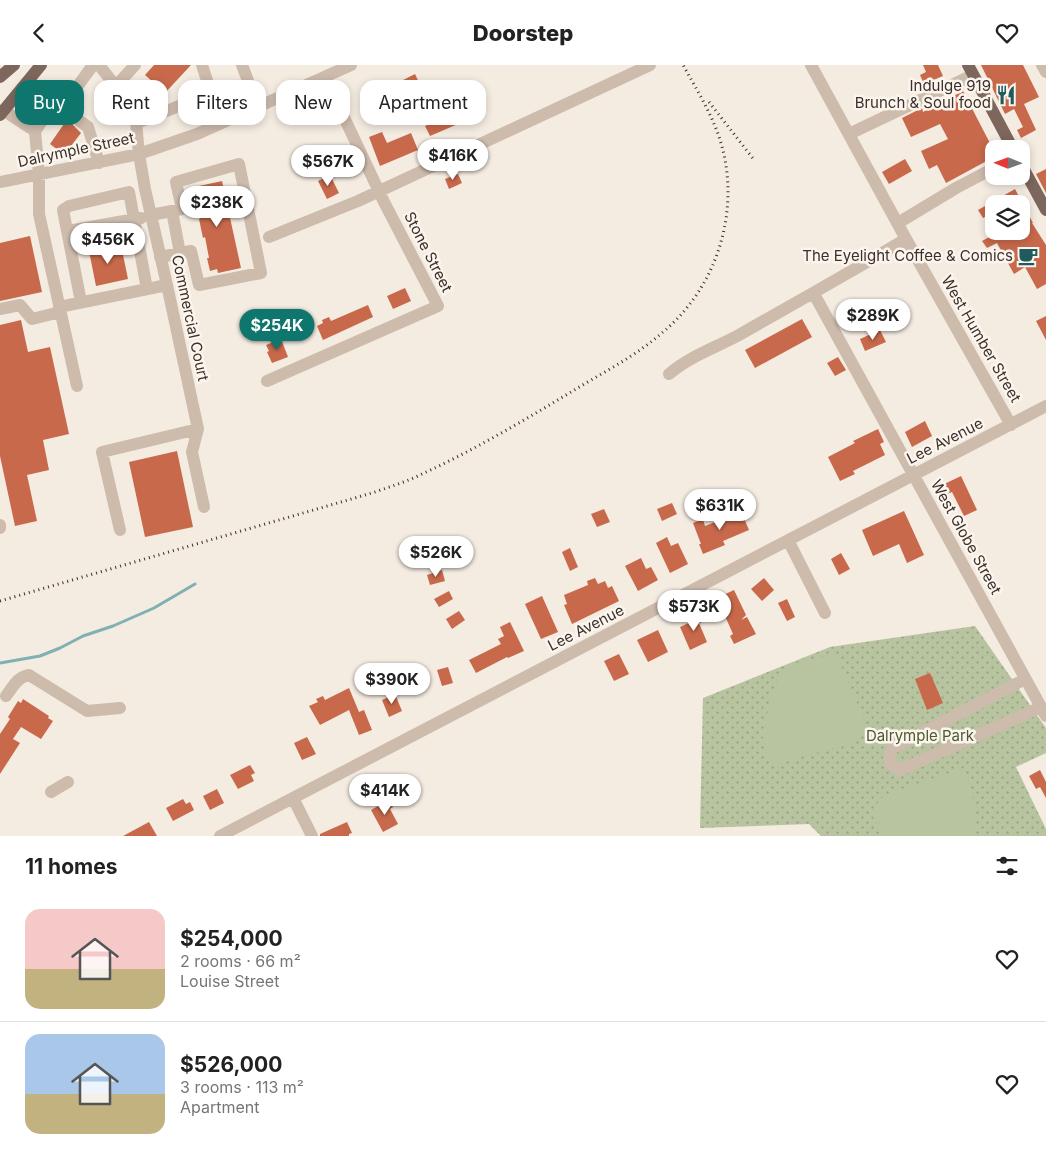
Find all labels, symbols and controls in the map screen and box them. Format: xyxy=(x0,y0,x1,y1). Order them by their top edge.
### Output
icon: back xyxy=(25,19,53,47)
icon: heart xyxy=(993,19,1021,47)
text: Doorstep xyxy=(473,20,573,46)
place label: Indulge 919 Brunch & Soul food xyxy=(855,76,991,112)
chip: Buy xyxy=(15,80,84,125)
chip: Rent xyxy=(94,80,168,125)
chip: Filters xyxy=(178,80,266,125)
chip: New xyxy=(276,80,350,125)
chip: Apartment xyxy=(360,80,486,125)
restaurant icon: Indulge 919 Brunch & Soul food xyxy=(995,84,1017,106)
street label: Dalrymple Street xyxy=(16,128,136,171)
pin: $416K xyxy=(418,139,488,181)
north arrow xyxy=(985,140,1030,185)
map controls xyxy=(985,140,1030,240)
pin: $567K xyxy=(293,145,363,187)
text: $416K xyxy=(428,145,478,165)
text: $567K xyxy=(302,151,354,171)
pin: $238K xyxy=(182,185,252,228)
text: $238K xyxy=(191,192,243,212)
button: layers xyxy=(985,195,1030,240)
street label: Stone Street xyxy=(400,208,457,295)
pin: $456K xyxy=(73,223,143,265)
text: $456K xyxy=(81,229,135,249)
cafe icon: The Eyelight Coffee & Comics xyxy=(1017,245,1039,267)
place label: The Eyelight Coffee & Comics xyxy=(802,246,1013,265)
street label: Commercial Court xyxy=(168,253,213,383)
street label: West Humber Street xyxy=(937,272,1025,406)
pin: $289K xyxy=(838,299,908,341)
text: $289K xyxy=(847,305,899,325)
pin: $254K xyxy=(242,309,312,351)
text: $254K xyxy=(250,315,304,335)
street label: Lee Avenue xyxy=(904,413,986,468)
street label: West Globe Street xyxy=(927,476,1006,597)
pin: $631K xyxy=(685,489,755,531)
text: $631K xyxy=(695,495,745,515)
pin: $526K xyxy=(401,535,471,578)
text: $526K xyxy=(410,542,462,562)
pin: $573K xyxy=(659,589,729,632)
text: $573K xyxy=(668,596,720,616)
street label: Lee Avenue xyxy=(545,600,627,655)
pin: $390K xyxy=(357,663,427,705)
text: $390K xyxy=(365,669,419,689)
park label: Dalrymple Park xyxy=(866,726,975,745)
pin: $414K xyxy=(350,773,420,816)
text: $414K xyxy=(360,780,410,800)
icon: filters xyxy=(993,852,1021,880)
text: 11 homes xyxy=(25,854,117,879)
text: $254,000 xyxy=(180,926,283,951)
icon: home xyxy=(65,929,125,989)
icon: heart xyxy=(993,945,1021,973)
text: 2 rooms · 66 m² xyxy=(180,951,301,971)
text: Louise Street xyxy=(180,971,279,991)
text: $526,000 xyxy=(180,1052,282,1077)
icon: home xyxy=(65,1054,125,1114)
icon: heart xyxy=(993,1070,1021,1098)
text: 3 rooms · 113 m² xyxy=(180,1077,304,1097)
text: Apartment xyxy=(180,1097,260,1117)

